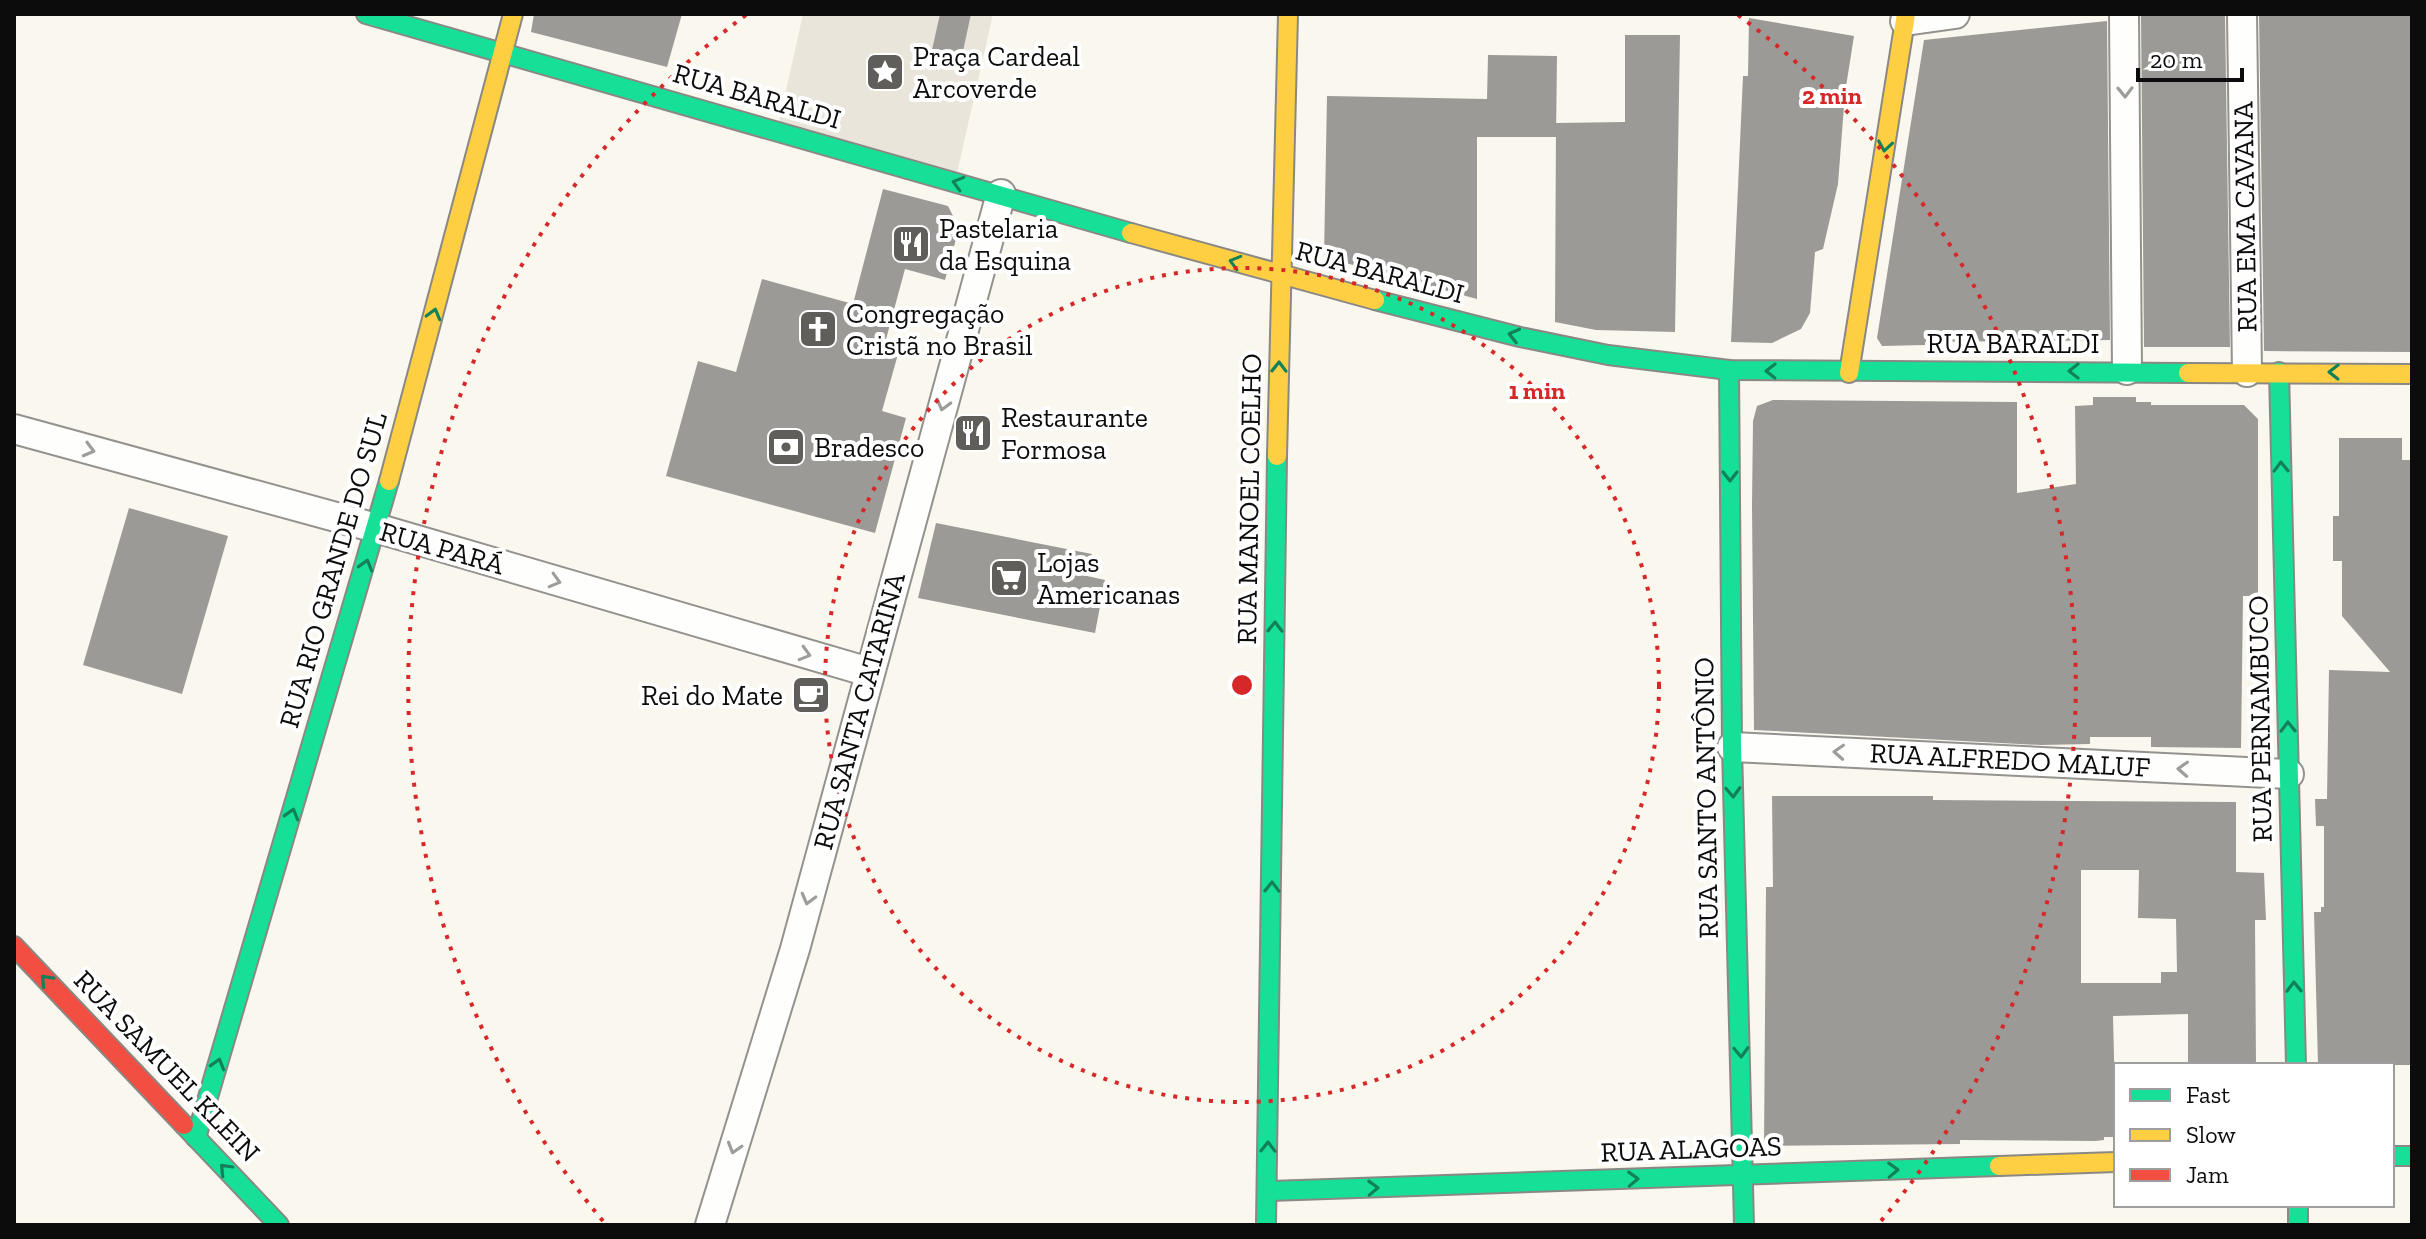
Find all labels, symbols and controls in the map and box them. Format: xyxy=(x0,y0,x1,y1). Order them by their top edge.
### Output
scale bar xyxy=(2138,32,2242,82)
place label: Praça Cardeal Arcoverde xyxy=(913,40,1080,105)
text: 20 m xyxy=(2150,45,2203,74)
place icon: Praça Cardeal Arcoverde xyxy=(864,51,906,93)
street label: RUA BARALDI xyxy=(669,56,845,136)
text: 2 min xyxy=(1802,81,1862,110)
one-way arrow xyxy=(2116,86,2134,99)
street label: RUA EMA CAVANA xyxy=(2226,100,2264,333)
one-way arrow xyxy=(1877,139,1894,153)
one-way arrow xyxy=(952,175,966,192)
place label: Pastelaria da Esquina xyxy=(939,212,1072,277)
restaurant icon: Pastelaria da Esquina xyxy=(890,223,932,265)
street label: RUA BARALDI xyxy=(1292,234,1468,310)
one-way arrow xyxy=(1229,254,1243,271)
place label: Congregação Cristã no Brasil xyxy=(846,297,1033,362)
one-way arrow xyxy=(424,307,441,321)
church icon: Congregação Cristã no Brasil xyxy=(797,308,839,350)
one-way arrow xyxy=(1507,327,1521,344)
street label: RUA BARALDI xyxy=(1927,327,2100,360)
street label: RUA MANOEL COELHO xyxy=(1230,353,1268,645)
one-way arrow xyxy=(1270,360,1288,373)
one-way arrow xyxy=(1764,362,1777,380)
one-way arrow xyxy=(2067,362,2080,380)
one-way arrow xyxy=(2327,364,2340,381)
text: 1 min xyxy=(1509,376,1565,405)
one-way arrow xyxy=(935,397,952,411)
place label: Restaurante Formosa xyxy=(1001,401,1148,466)
street label: RUA RIO GRANDE DO SUL xyxy=(272,409,394,731)
restaurant icon: Restaurante Formosa xyxy=(952,412,994,454)
bank icon: Bradesco xyxy=(765,426,807,468)
place label: Bradesco xyxy=(814,431,924,464)
one-way arrow xyxy=(82,441,96,457)
one-way arrow xyxy=(2273,460,2290,473)
one-way arrow xyxy=(1721,470,1739,483)
street label: RUA PARÁ xyxy=(376,515,509,582)
place label: Lojas Americanas xyxy=(1037,546,1180,611)
supermarket icon: Lojas Americanas xyxy=(988,557,1030,599)
one-way arrow xyxy=(357,559,373,572)
street label: RUA SANTA CATARINA xyxy=(806,568,912,853)
one-way arrow xyxy=(548,572,562,588)
street label: RUA PERNAMBUCO xyxy=(2241,595,2279,843)
one-way arrow xyxy=(1267,620,1284,633)
one-way arrow xyxy=(797,644,811,661)
street label: RUA SANTO ANTÔNIO xyxy=(1687,657,1725,939)
centre of rings xyxy=(1228,671,1256,699)
cafe icon: Rei do Mate xyxy=(790,674,832,716)
place label: Rei do Mate xyxy=(641,679,783,712)
one-way arrow xyxy=(2279,720,2296,733)
street label: RUA ALFREDO MALUF xyxy=(1869,736,2151,784)
one-way arrow xyxy=(1832,744,1845,761)
one-way arrow xyxy=(2176,761,2189,778)
one-way arrow xyxy=(1724,786,1742,799)
one-way arrow xyxy=(283,808,299,822)
one-way arrow xyxy=(1263,880,1281,893)
one-way arrow xyxy=(801,891,818,905)
street label: RUA SAMUEL KLEIN xyxy=(67,963,267,1169)
one-way arrow xyxy=(41,975,56,989)
one-way arrow xyxy=(2286,980,2303,993)
one-way arrow xyxy=(1732,1046,1749,1059)
one-way arrow xyxy=(209,1057,225,1071)
legend xyxy=(2114,1063,2394,1207)
text: Fast xyxy=(2186,1080,2230,1109)
text: Slow xyxy=(2186,1120,2236,1149)
street label: RUA ALAGOAS xyxy=(1600,1129,1782,1169)
one-way arrow xyxy=(727,1140,743,1154)
one-way arrow xyxy=(1259,1140,1276,1153)
text: Jam xyxy=(2186,1160,2229,1189)
one-way arrow xyxy=(1887,1161,1900,1178)
one-way arrow xyxy=(220,1164,234,1178)
one-way arrow xyxy=(1627,1170,1640,1187)
one-way arrow xyxy=(1367,1179,1380,1196)

